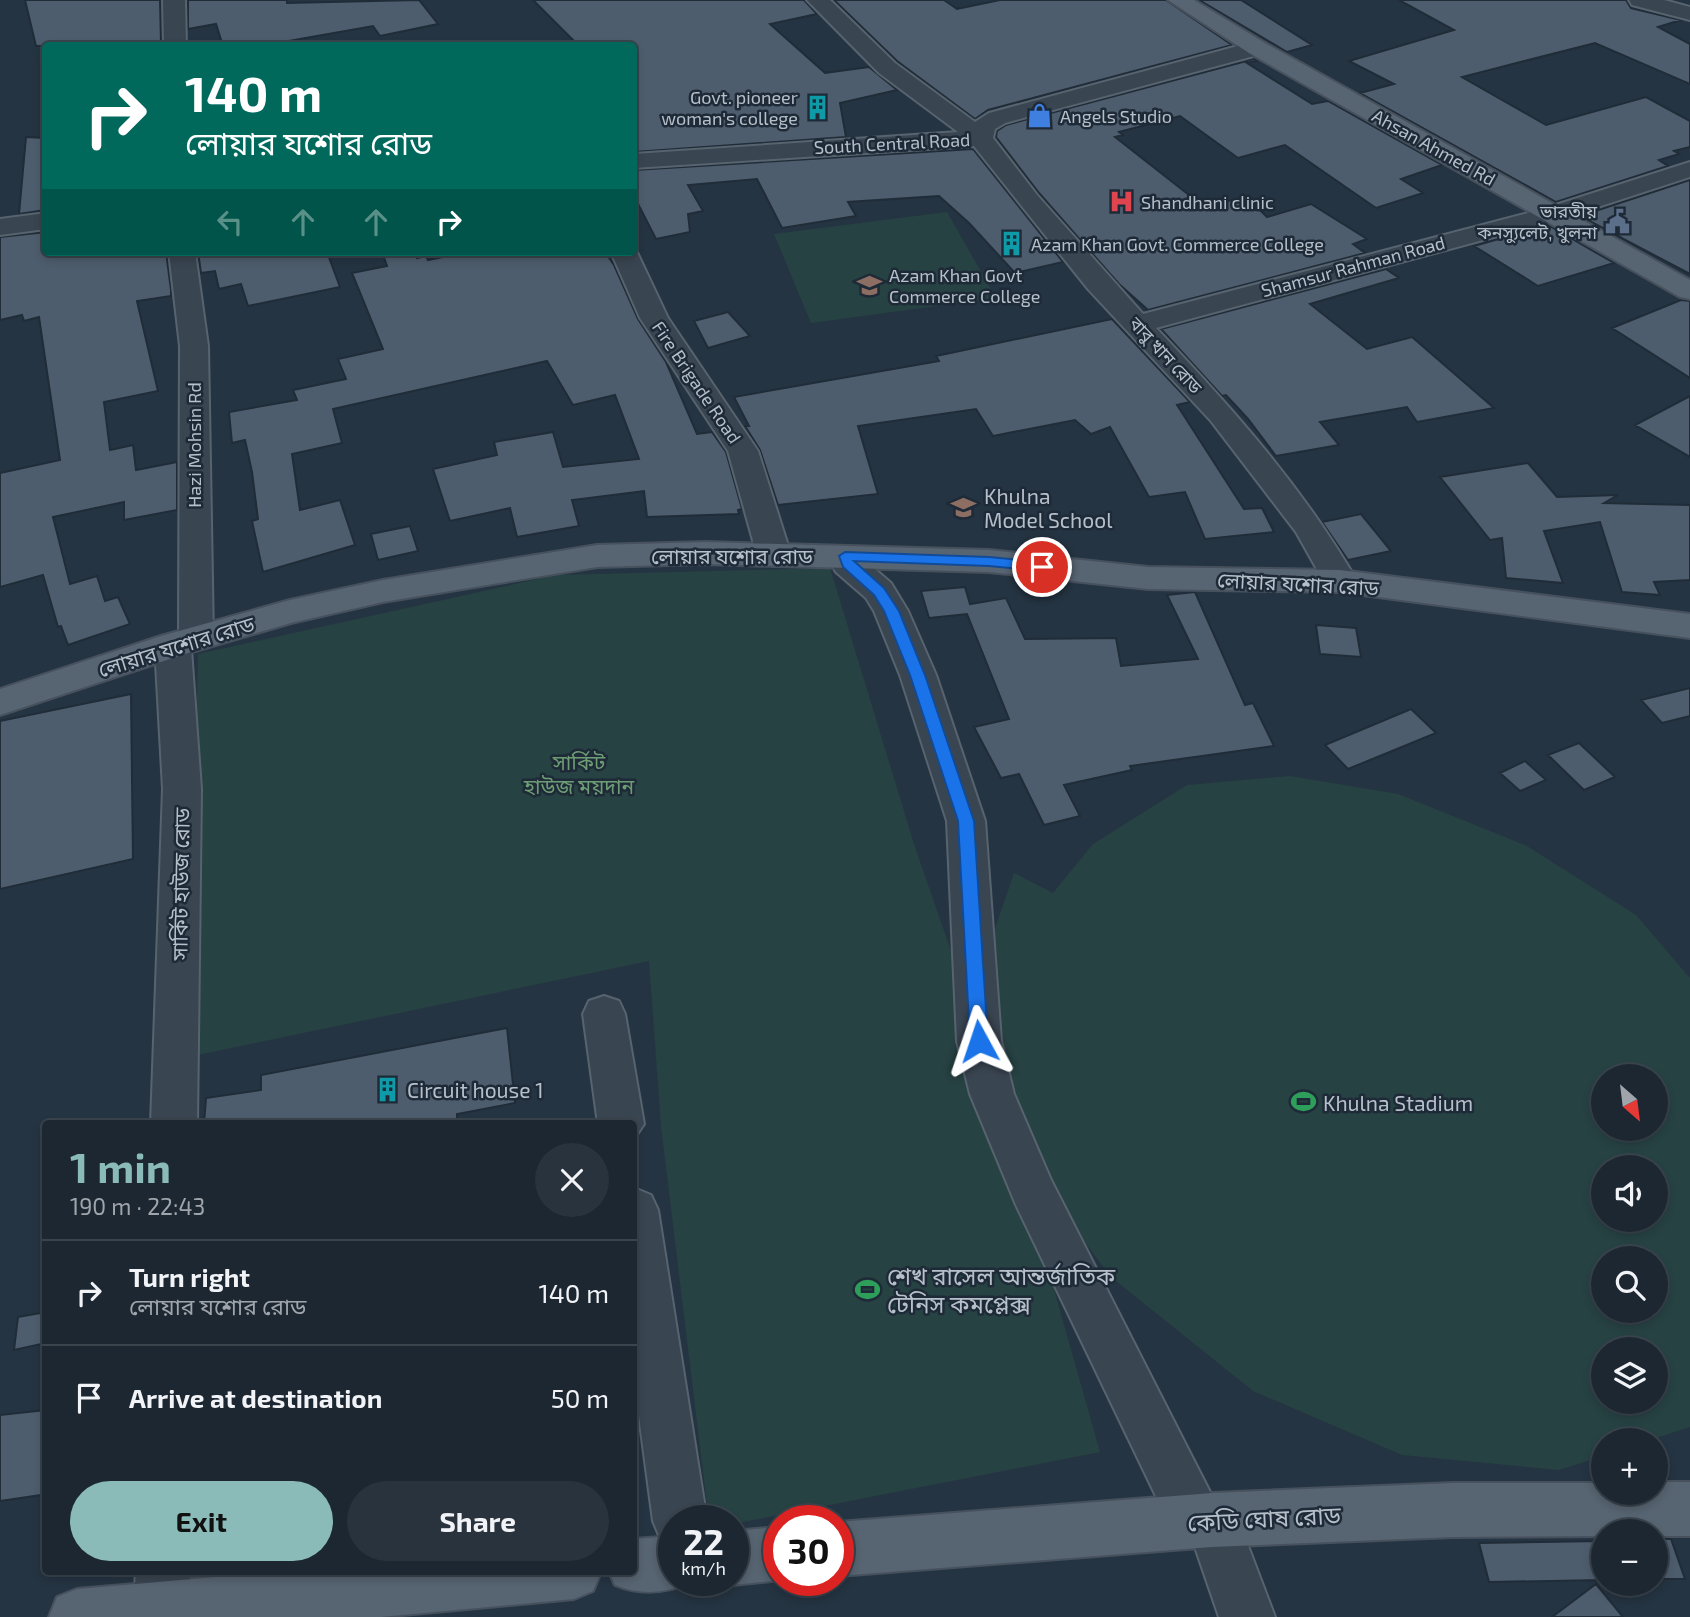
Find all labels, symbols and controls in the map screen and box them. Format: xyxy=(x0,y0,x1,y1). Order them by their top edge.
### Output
text: 140 m xyxy=(185,63,322,122)
icon: right xyxy=(70,70,161,161)
place label: Govt. pioneer woman's college xyxy=(661,86,798,129)
building icon: Govt. pioneer woman's college xyxy=(804,93,832,121)
shop icon: Angels Studio xyxy=(1026,102,1054,130)
street label: Ahsan Ahmed Rd xyxy=(1369,104,1499,190)
place label: Angels Studio xyxy=(1060,105,1172,127)
text: লোয়ার যশোর রোড xyxy=(185,123,432,161)
street label: South Central Road xyxy=(813,128,971,158)
hospital icon: Shandhani clinic xyxy=(1107,188,1135,216)
place label: Shandhani clinic xyxy=(1141,191,1274,213)
place label: ভারতীয় কনস্যুলেট, খুলনা xyxy=(1476,200,1598,244)
icon: left xyxy=(211,203,249,241)
icon: ahead xyxy=(284,203,322,241)
icon: ahead xyxy=(357,203,395,241)
icon: right xyxy=(430,203,468,241)
public building icon: ভারতীয় কনস্যুলেট, খুলনা xyxy=(1603,207,1631,235)
building icon: Azam Khan Govt. Commerce College xyxy=(997,230,1025,258)
street label: Shamsur Rahman Road xyxy=(1259,231,1447,301)
place label: Azam Khan Govt. Commerce College xyxy=(1031,233,1324,255)
place label: Azam Khan Govt Commerce College xyxy=(889,264,1041,307)
school or university icon: Azam Khan Govt Commerce College xyxy=(855,271,883,299)
street label: বাবু খান রোড xyxy=(1124,311,1207,399)
street label: Fire Brigade Road xyxy=(648,317,746,447)
street label: Hazi Mohsin Rd xyxy=(183,382,205,508)
place label: Khulna Model School xyxy=(984,483,1113,532)
school or university icon: Khulna Model School xyxy=(950,493,978,521)
pin xyxy=(1012,537,1072,597)
street label: লোয়ার যশোর রোড xyxy=(651,543,814,568)
icon: arrive xyxy=(1023,548,1061,586)
street label: লোয়ার যশোর রোড xyxy=(1216,566,1381,600)
street label: লোয়ার যশোর রোড xyxy=(95,610,258,682)
park label: সার্কিট হাউজ ময়দান xyxy=(523,749,635,798)
street label: সার্কিট হাউজ রোড xyxy=(166,806,194,961)
position arrow xyxy=(942,1004,1016,1078)
north arrow xyxy=(1591,1064,1668,1141)
map controls xyxy=(1591,1064,1668,1596)
building icon: Circuit house 1 xyxy=(373,1075,401,1103)
place label: Circuit house 1 xyxy=(407,1077,544,1102)
sports icon: Khulna Stadium xyxy=(1289,1088,1317,1116)
place label: Khulna Stadium xyxy=(1323,1090,1473,1115)
text: 1 min xyxy=(70,1141,171,1191)
button: close xyxy=(535,1143,609,1217)
button: sound xyxy=(1591,1155,1668,1232)
text: 190 m · 22:43 xyxy=(70,1192,205,1220)
button: search xyxy=(1591,1246,1668,1323)
text: Turn right xyxy=(129,1261,250,1292)
place label: শেখ রাসেল আন্তর্জাতিক টেনিস কমপ্লেক্স xyxy=(887,1261,1116,1318)
icon: right xyxy=(70,1274,108,1312)
sports icon: শেখ রাসেল আন্তর্জাতিক টেনিস কমপ্লেক্স xyxy=(853,1275,881,1303)
text: 140 m xyxy=(538,1277,609,1308)
text: লোয়ার যশোর রোড xyxy=(129,1292,307,1320)
button: layers xyxy=(1591,1337,1668,1414)
icon: arrive xyxy=(70,1379,108,1417)
text: Arrive at destination xyxy=(129,1382,382,1413)
text: 50 m xyxy=(551,1382,609,1413)
button: + xyxy=(1591,1428,1668,1505)
button: Exit xyxy=(70,1481,333,1561)
button: Share xyxy=(347,1481,609,1561)
street label: কেডি ঘোষ রোড xyxy=(1187,1499,1342,1537)
speed limit sign: 30 xyxy=(763,1505,854,1596)
button: − xyxy=(1591,1519,1668,1596)
text: 22 xyxy=(683,1520,724,1562)
text: km/h xyxy=(681,1557,726,1579)

